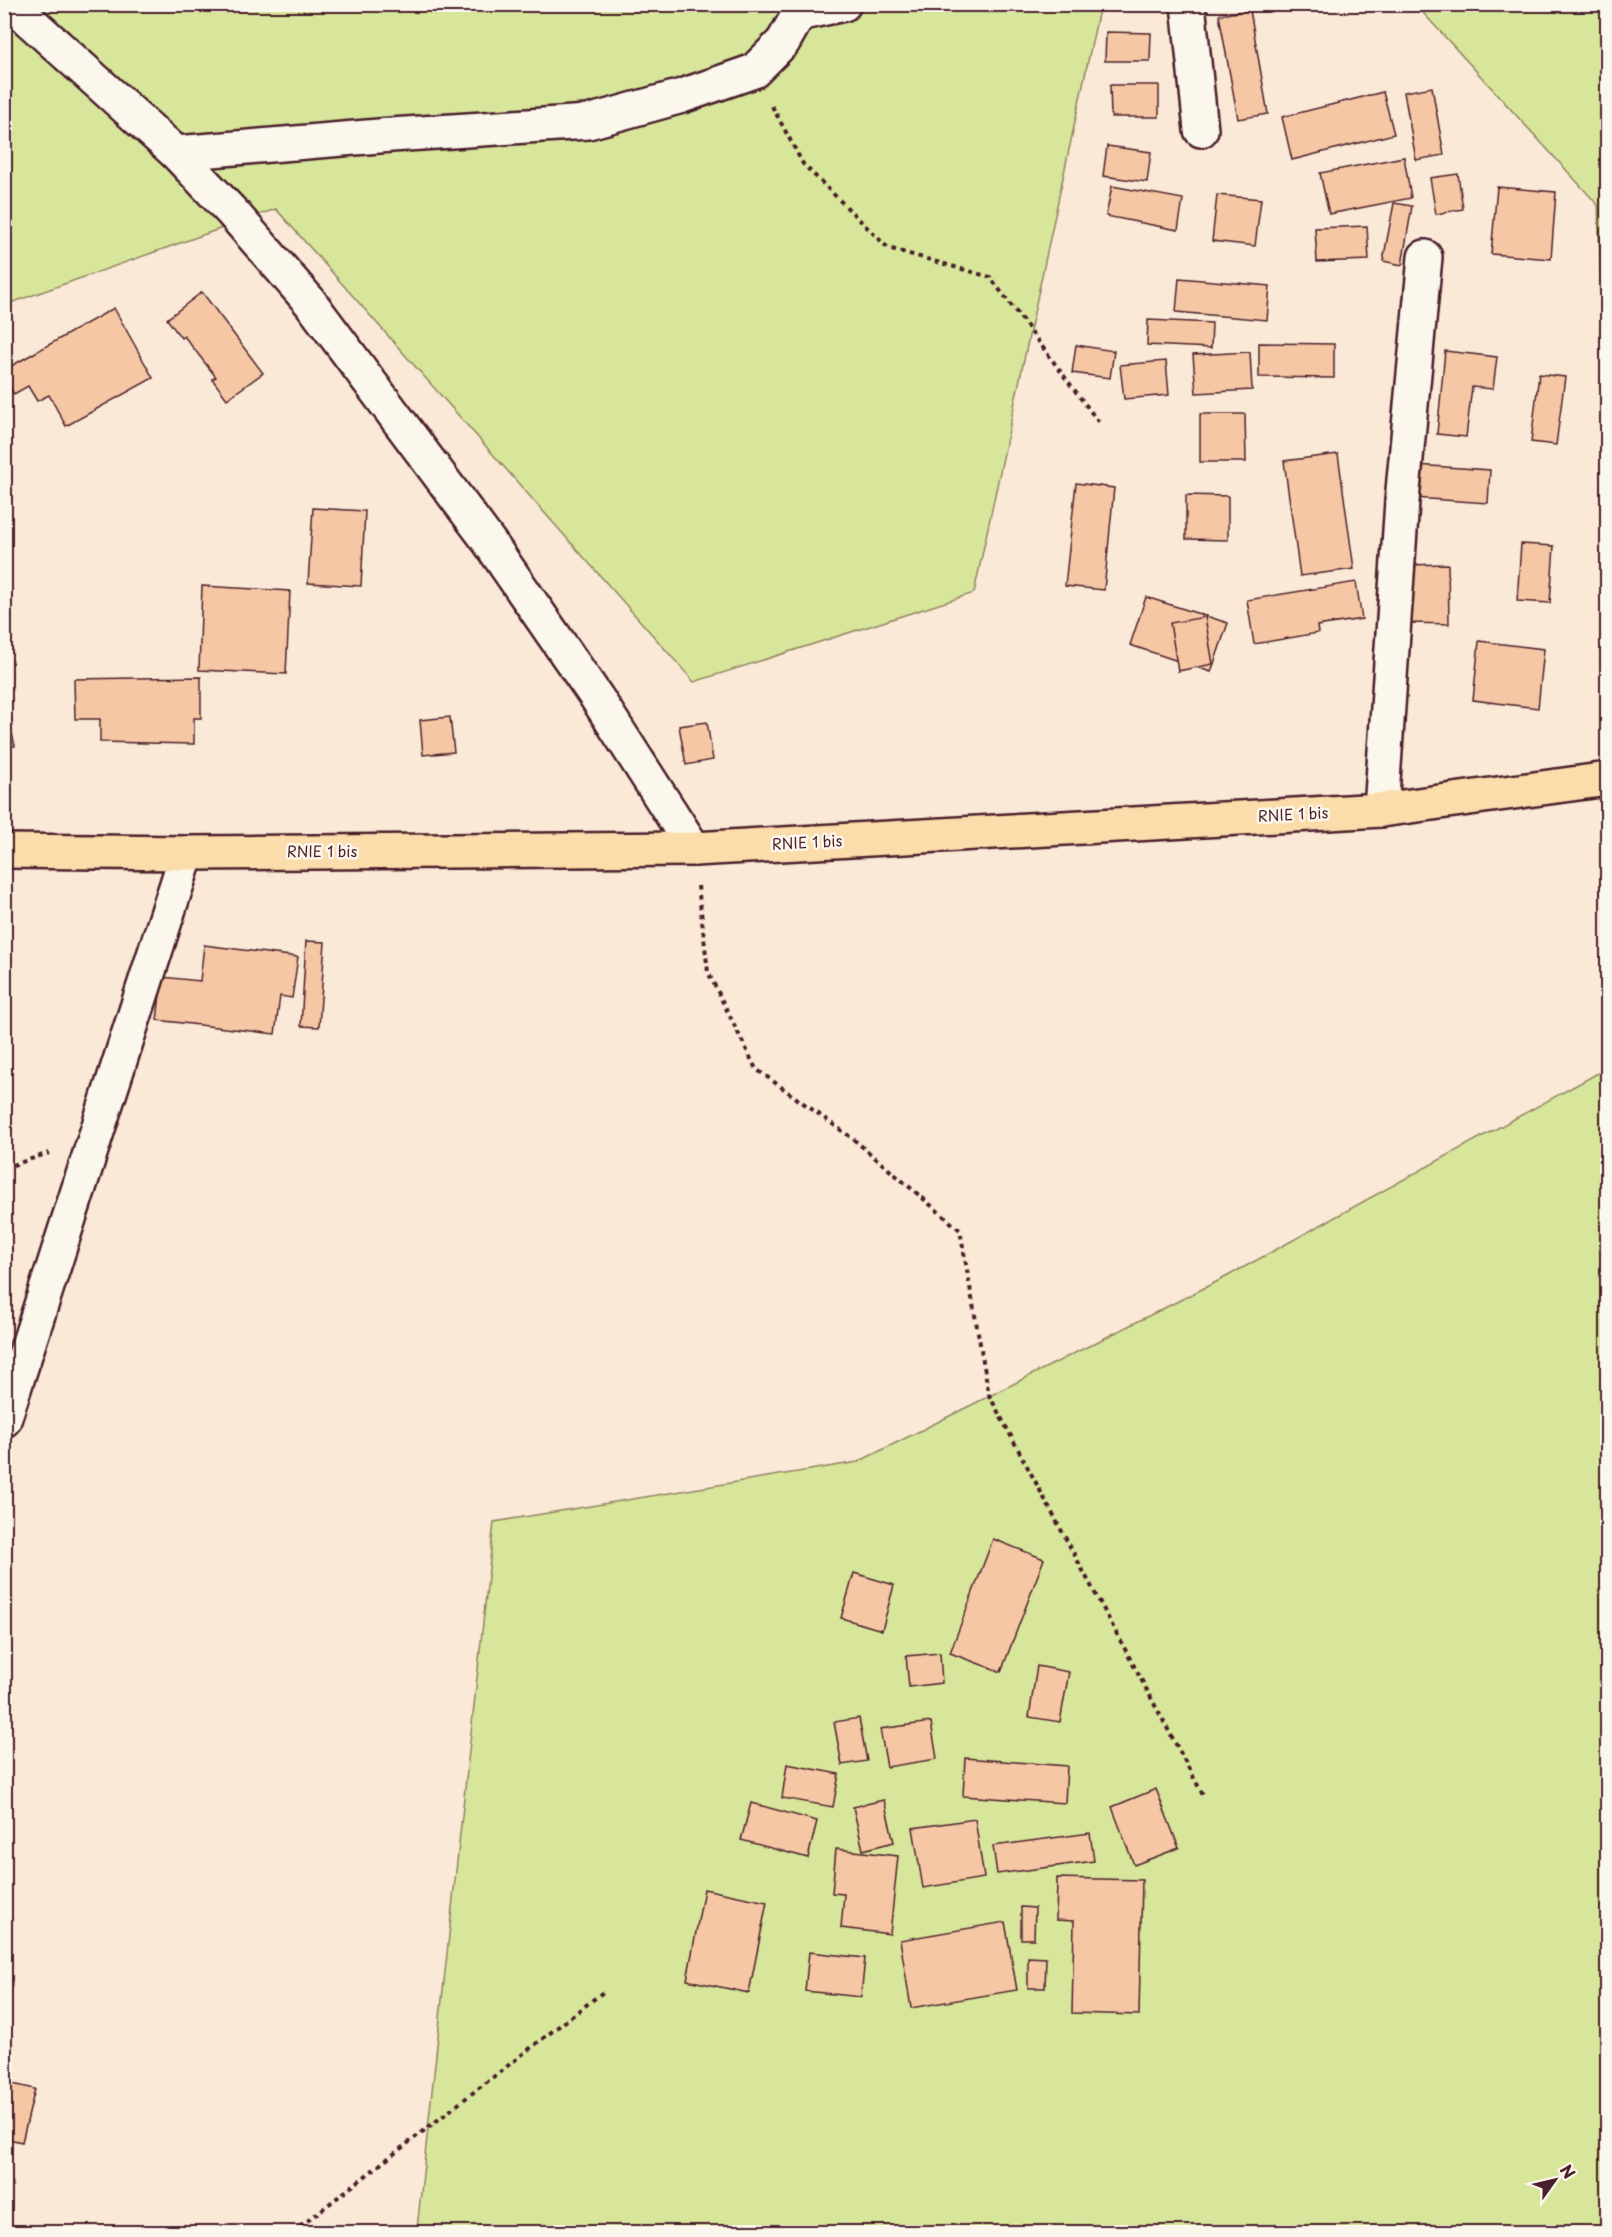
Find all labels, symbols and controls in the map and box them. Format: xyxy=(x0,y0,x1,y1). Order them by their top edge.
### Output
street label: RNIE 1 bis xyxy=(1257,800,1329,827)
street label: RNIE 1 bis xyxy=(771,828,843,855)
street label: RNIE 1 bis xyxy=(287,839,357,862)
north arrow xyxy=(1525,2150,1585,2210)
text: N xyxy=(1555,2159,1582,2183)

